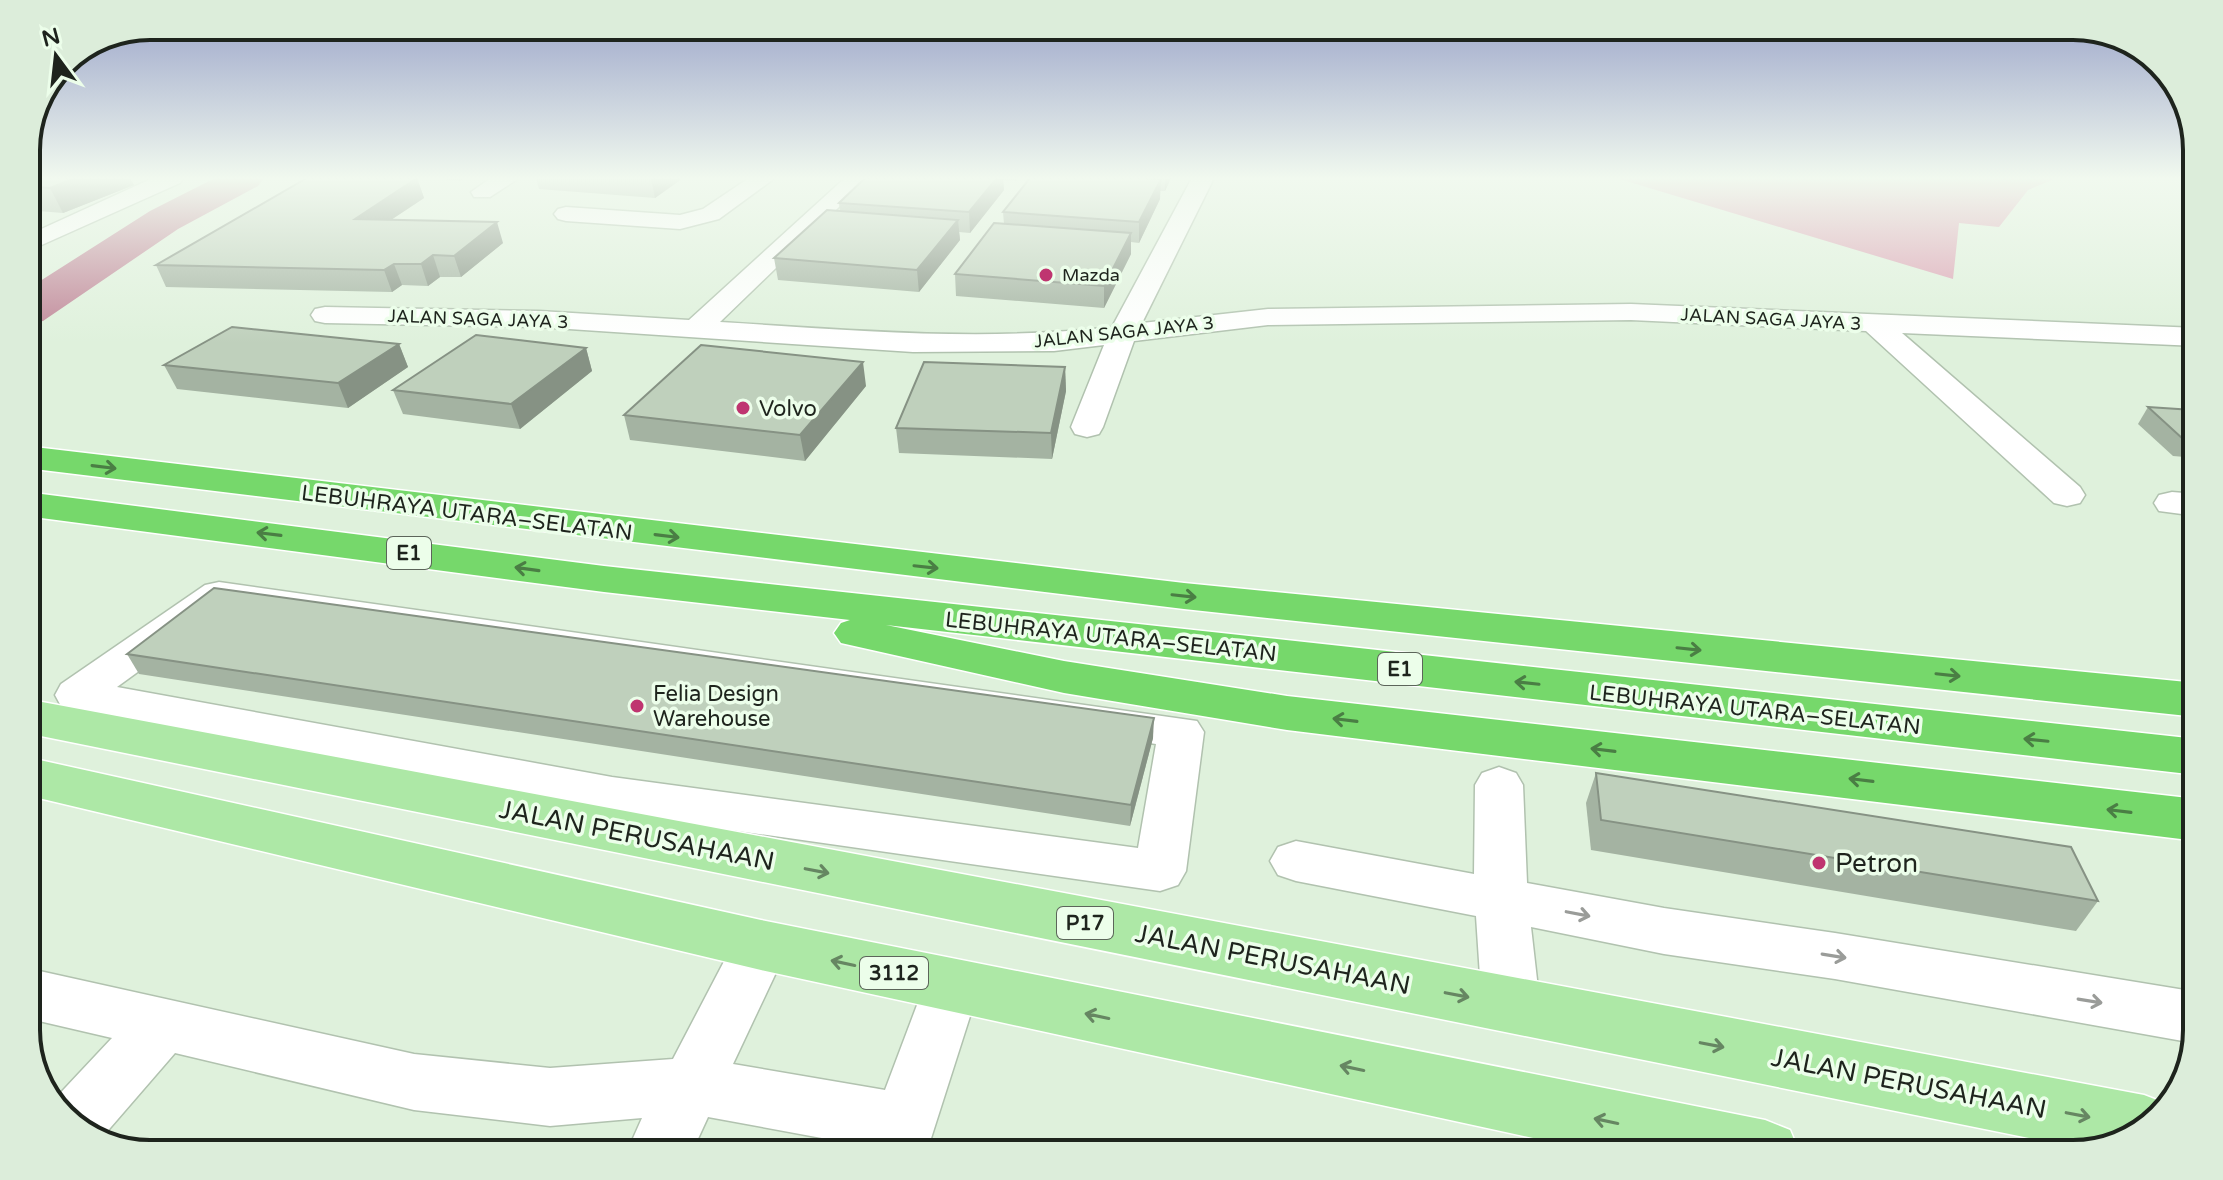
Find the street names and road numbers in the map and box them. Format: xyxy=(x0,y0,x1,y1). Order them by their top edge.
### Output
street label: JALAN SAGA JAYA 3 xyxy=(1680,303,1862,335)
street label: JALAN SAGA JAYA 3 xyxy=(387,305,569,333)
street label: JALAN SAGA JAYA 3 xyxy=(1033,312,1215,352)
street label: LEBUHRAYA UTARA–SELATAN xyxy=(300,480,634,546)
road number: E1 xyxy=(387,537,431,569)
street label: LEBUHRAYA UTARA–SELATAN xyxy=(944,607,1278,667)
road number: E1 xyxy=(1378,653,1422,685)
street label: LEBUHRAYA UTARA–SELATAN xyxy=(1588,680,1922,740)
street label: JALAN PERUSAHAAN xyxy=(497,794,777,877)
road number: P17 xyxy=(1057,907,1113,939)
street label: JALAN PERUSAHAAN xyxy=(1133,918,1413,1001)
road number: 3112 xyxy=(860,957,928,989)
street label: JALAN PERUSAHAAN xyxy=(1769,1042,2049,1125)

